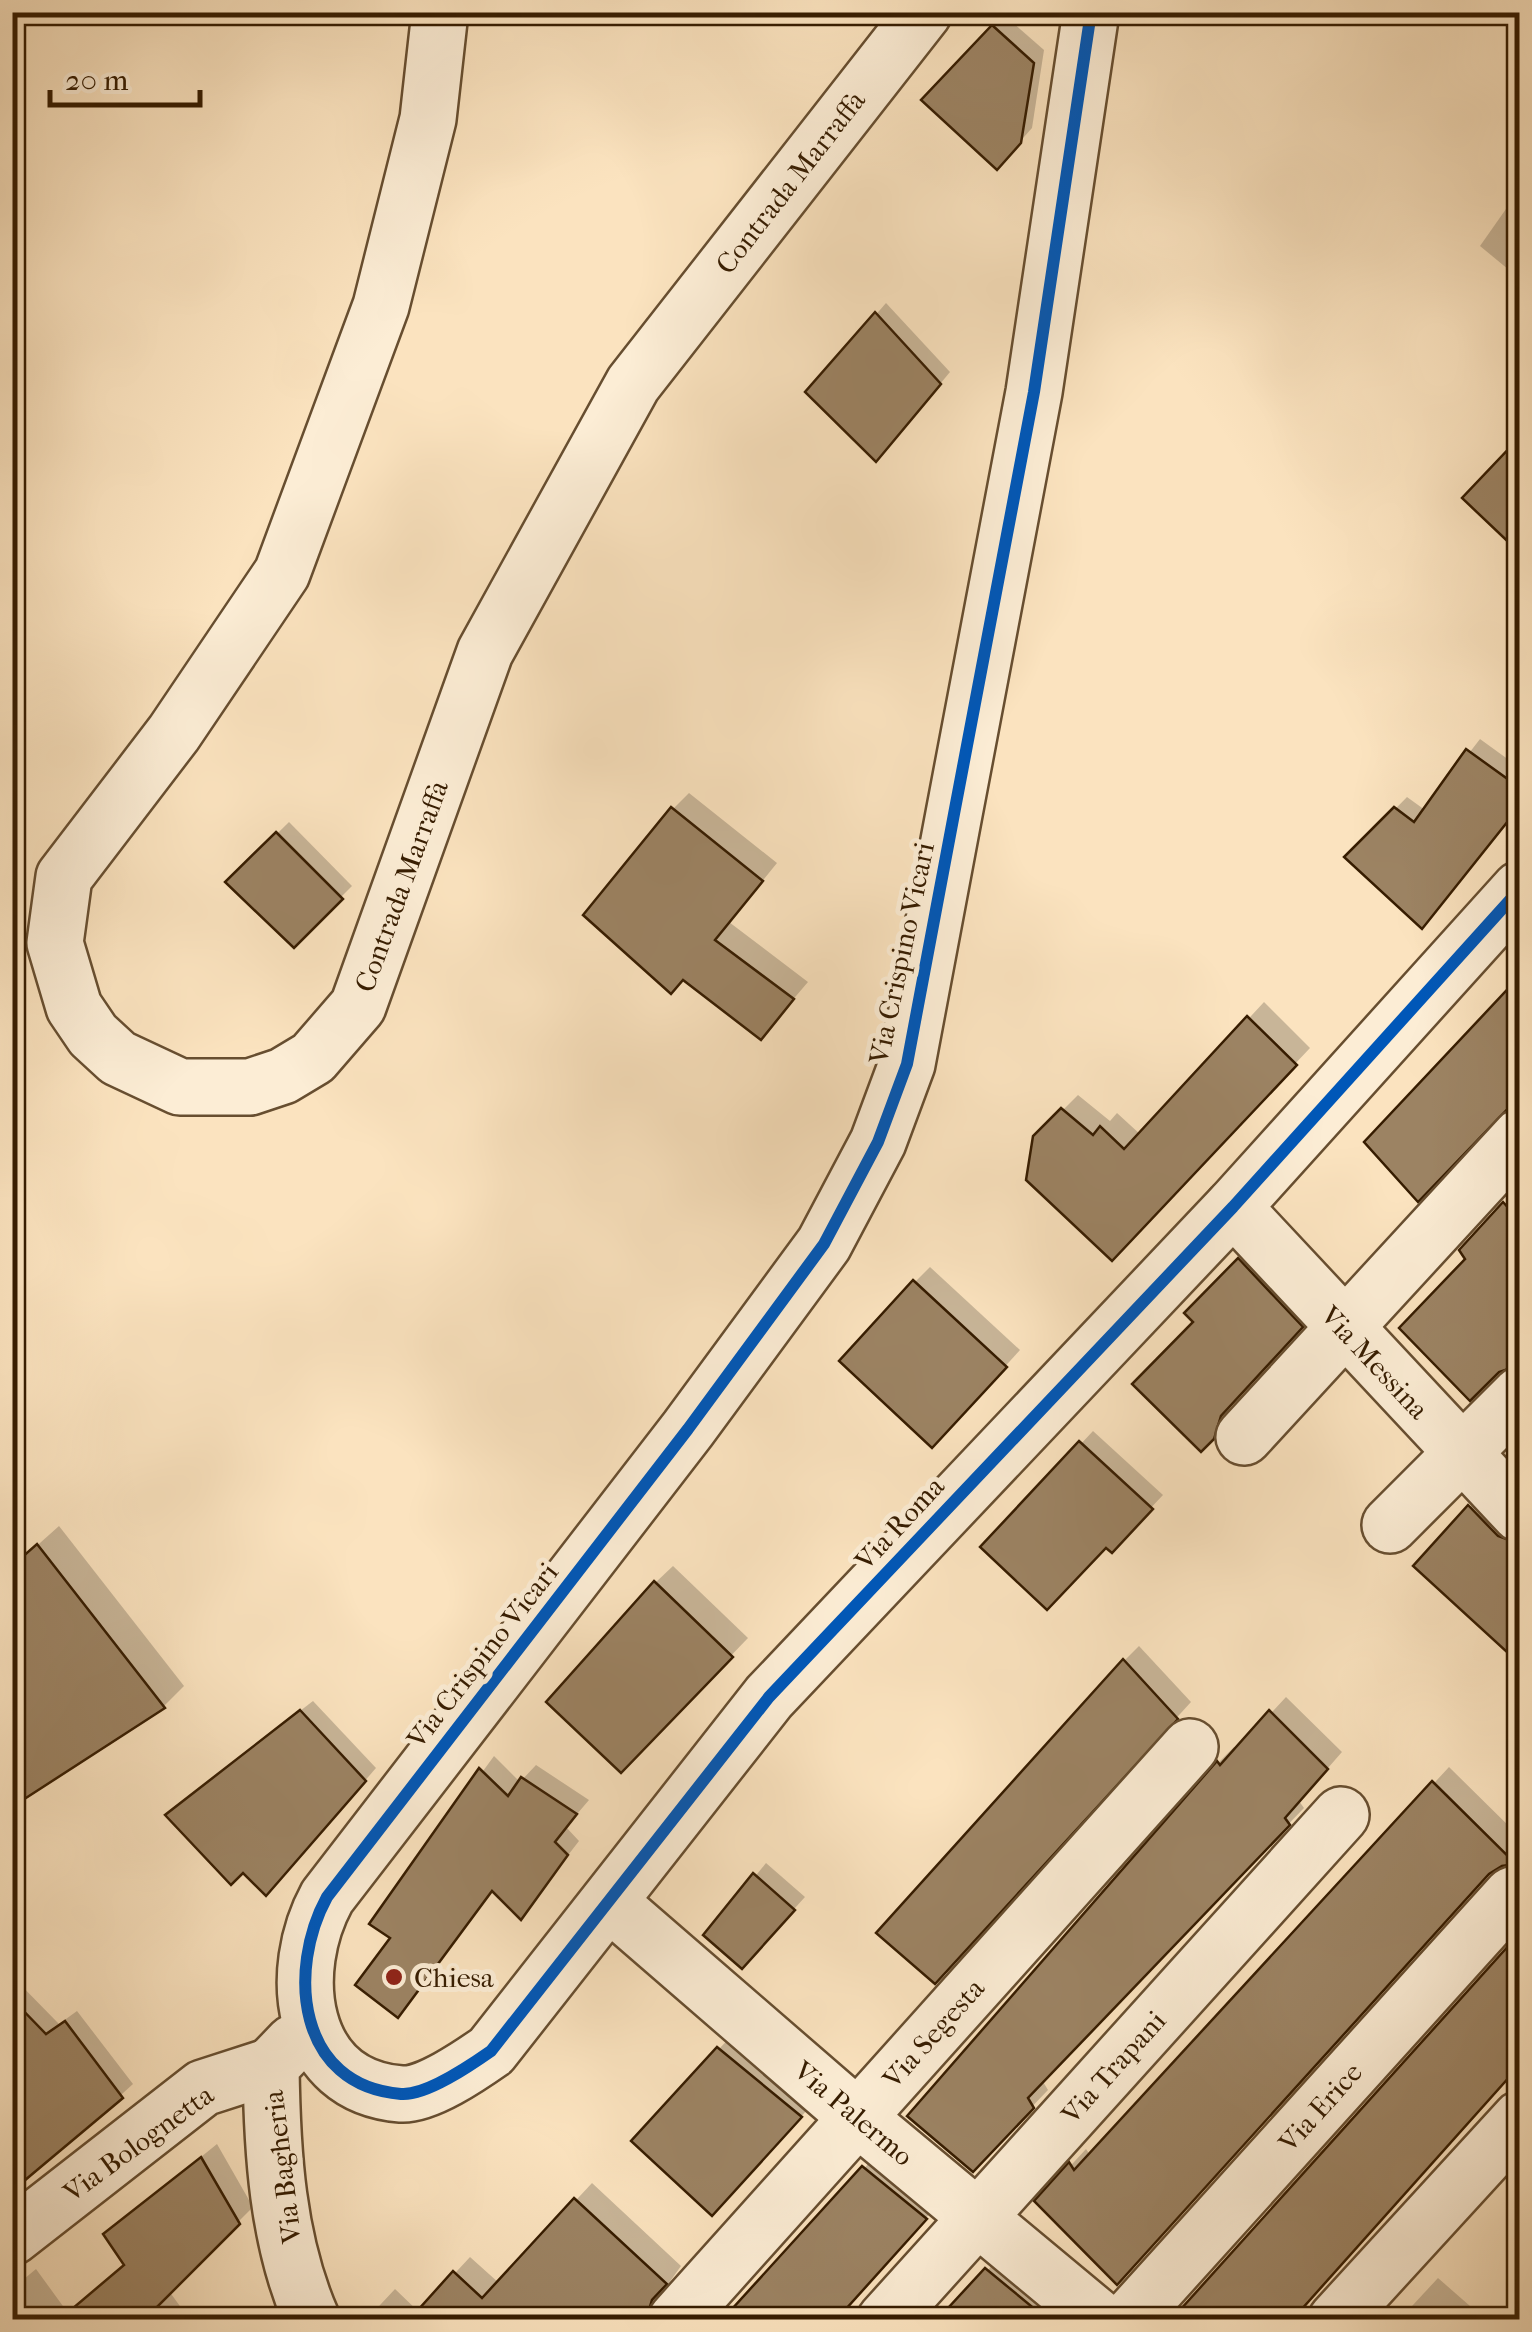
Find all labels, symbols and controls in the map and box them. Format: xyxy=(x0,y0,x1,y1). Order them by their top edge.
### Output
scale bar xyxy=(50,45,200,107)
text: 20 m xyxy=(65,63,128,98)
street label: Contrada Marraffa xyxy=(709,84,873,280)
street label: Contrada Marraffa xyxy=(348,775,455,996)
street label: Via Crispino Vicari xyxy=(862,839,941,1068)
street label: Via Messina xyxy=(1313,1298,1436,1427)
street label: Via Roma xyxy=(847,1469,952,1578)
street label: Via Crispino Vicari xyxy=(399,1556,565,1755)
place label: Chiesa xyxy=(414,1961,495,1994)
marker: Chiesa xyxy=(383,1966,405,1988)
street label: Via Segesta xyxy=(875,1971,992,2096)
street label: Via Trapani xyxy=(1054,2004,1172,2131)
street label: Via Palermo xyxy=(787,2053,920,2173)
street label: Via Erice xyxy=(1271,2056,1369,2159)
street label: Via Bolognetta xyxy=(56,2077,221,2209)
street label: Via Bagheria xyxy=(257,2087,308,2246)

